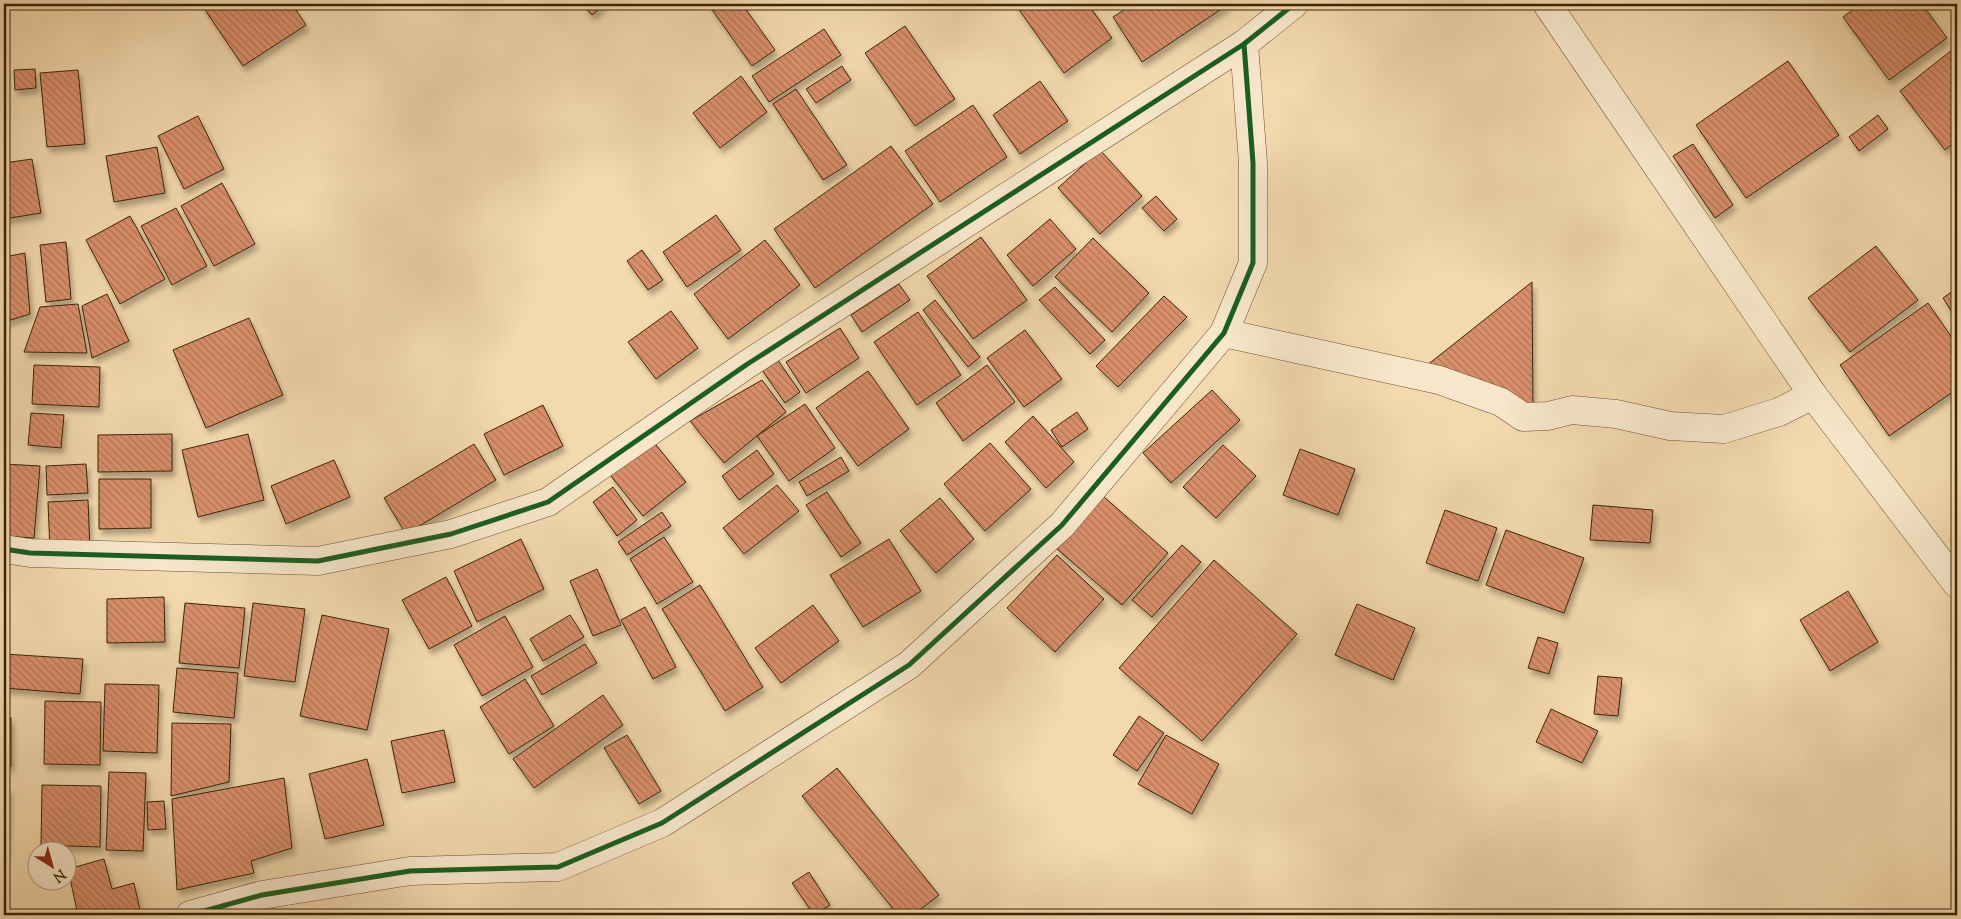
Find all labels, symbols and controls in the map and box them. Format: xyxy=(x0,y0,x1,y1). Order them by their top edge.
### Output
north arrow xyxy=(28,842,78,892)
text: N xyxy=(48,863,69,886)

